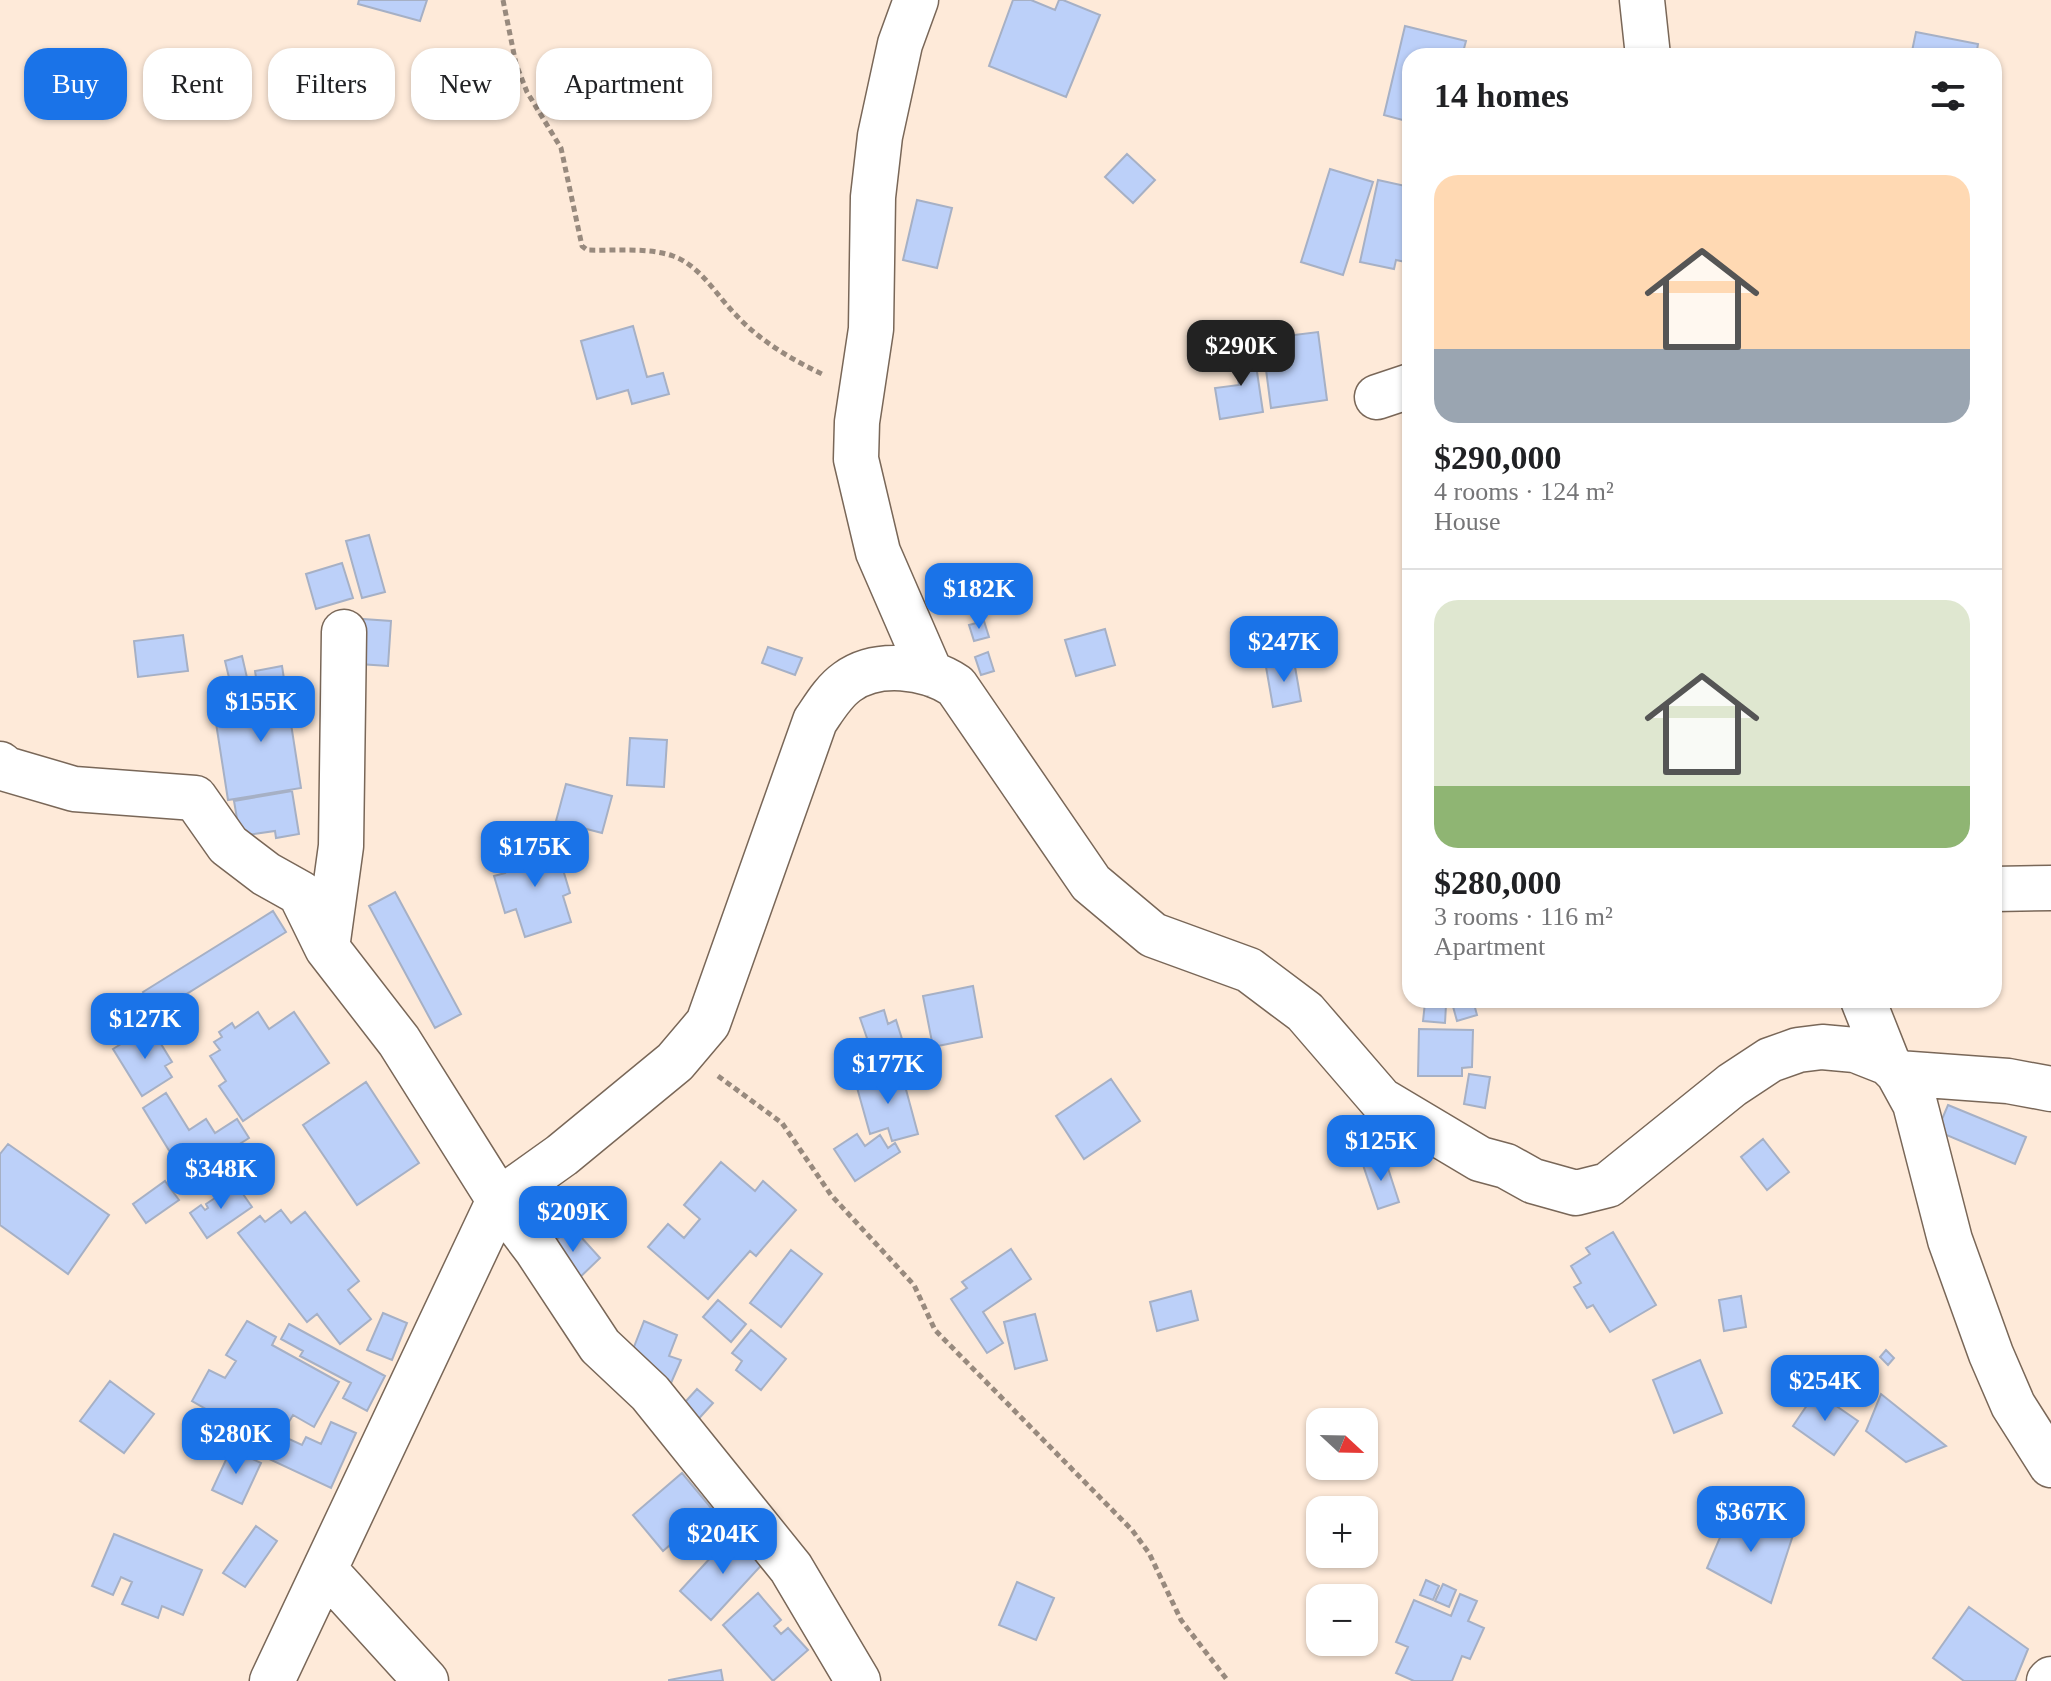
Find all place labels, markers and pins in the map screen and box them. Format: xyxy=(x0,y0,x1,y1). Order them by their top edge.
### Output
pin: $290K xyxy=(1185,320,1297,388)
pin: $182K xyxy=(923,563,1035,631)
pin: $247K xyxy=(1228,616,1340,684)
pin: $155K xyxy=(205,676,317,744)
pin: $175K xyxy=(479,821,591,889)
pin: $127K xyxy=(89,993,201,1061)
pin: $177K xyxy=(832,1038,944,1106)
pin: $125K xyxy=(1325,1115,1437,1183)
pin: $348K xyxy=(165,1143,277,1211)
pin: $209K xyxy=(517,1186,629,1254)
pin: $254K xyxy=(1769,1355,1881,1423)
pin: $280K xyxy=(180,1408,292,1476)
pin: $367K xyxy=(1695,1486,1807,1554)
pin: $204K xyxy=(667,1508,779,1576)

